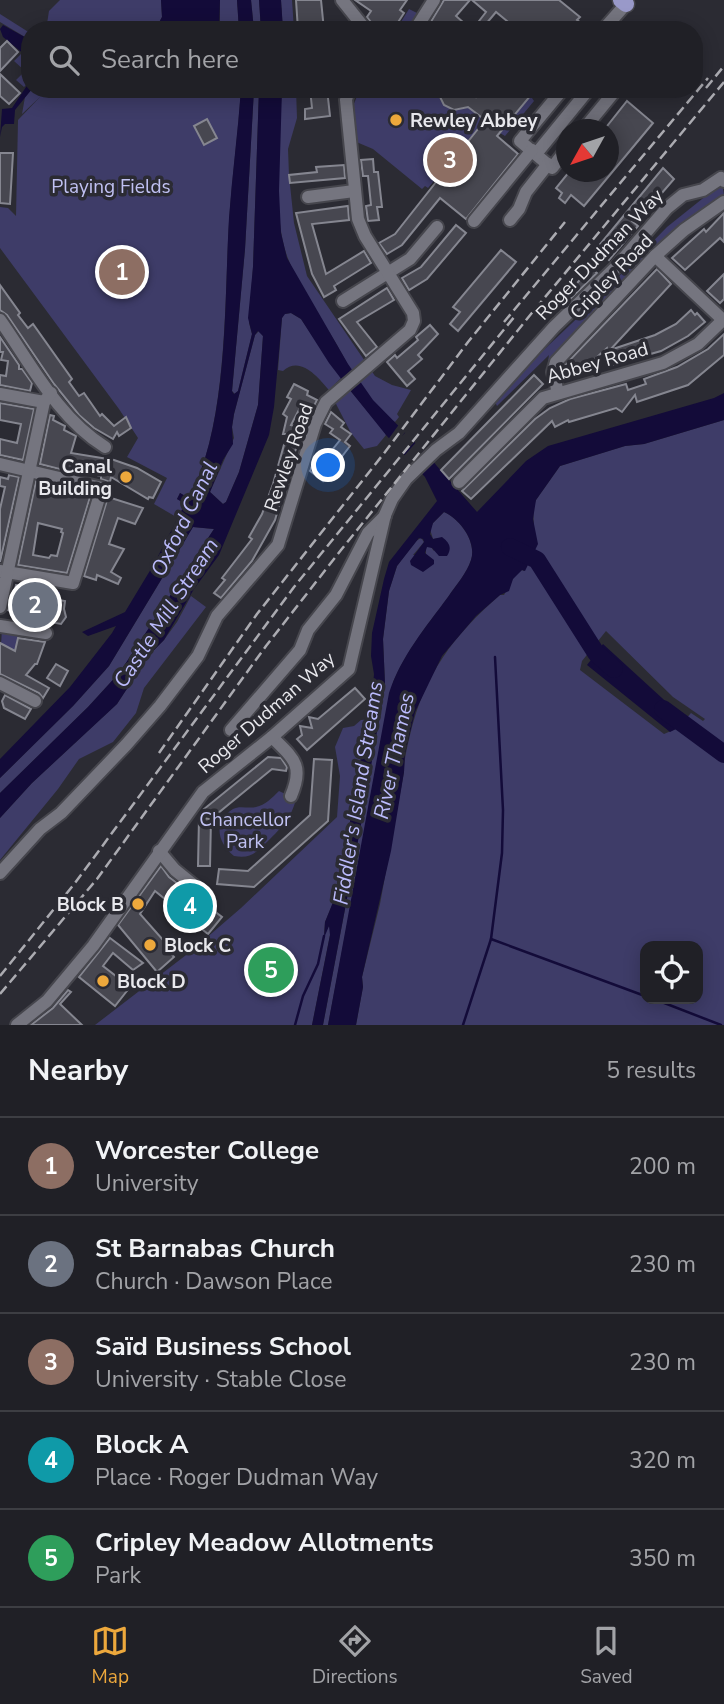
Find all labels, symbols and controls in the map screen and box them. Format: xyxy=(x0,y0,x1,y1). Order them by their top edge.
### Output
search box xyxy=(21,21,703,98)
icon: search xyxy=(45,41,83,79)
text: Search here xyxy=(101,42,239,77)
place label: Rewley Abbey xyxy=(410,108,538,134)
marker: Rewley Abbey xyxy=(388,112,404,128)
north arrow xyxy=(556,119,619,182)
pin: 3 xyxy=(427,134,473,186)
park label: Playing Fields xyxy=(51,174,171,200)
street label: Roger Dudman Way xyxy=(530,183,669,326)
street label: Cripley Road xyxy=(564,228,659,325)
pin: 1 xyxy=(99,246,145,298)
street label: Abbey Road xyxy=(543,336,651,390)
street label: Rewley Road xyxy=(258,400,320,515)
your location xyxy=(311,448,345,482)
place label: Canal Building xyxy=(38,454,112,502)
water label: Oxford Canal xyxy=(144,457,224,581)
marker: Canal Building xyxy=(118,469,134,485)
water label: Castle Mill Stream xyxy=(107,533,225,693)
pin: 2 xyxy=(12,579,58,631)
street label: Roger Dudman Way xyxy=(193,646,341,779)
water label: Fiddler's Island Streams xyxy=(326,679,390,907)
water label: River Thames xyxy=(367,690,421,822)
park label: Chancellor Park xyxy=(199,807,291,855)
pin: 4 xyxy=(167,880,213,932)
place label: Block B xyxy=(57,892,124,918)
marker: Block B xyxy=(130,896,146,912)
place label: Block C xyxy=(164,933,231,959)
marker: Block C xyxy=(142,937,158,953)
map controls xyxy=(640,941,703,1004)
button: locate xyxy=(640,941,703,1004)
pin: 5 xyxy=(248,944,294,996)
place label: Block D xyxy=(117,969,186,995)
marker: Block D xyxy=(95,973,111,989)
text: Nearby xyxy=(28,1050,128,1091)
text: 5 results xyxy=(606,1055,696,1086)
text: Worcester College xyxy=(95,1133,319,1168)
text: 1 xyxy=(44,1151,58,1182)
text: 200 m xyxy=(629,1151,696,1182)
text: University xyxy=(95,1168,199,1199)
text: St Barnabas Church xyxy=(95,1231,335,1266)
text: 2 xyxy=(44,1249,58,1280)
text: 230 m xyxy=(629,1249,696,1280)
text: Church · Dawson Place xyxy=(95,1266,333,1297)
text: Saïd Business School xyxy=(95,1329,351,1364)
text: 3 xyxy=(44,1347,58,1378)
text: 230 m xyxy=(629,1347,696,1378)
text: University · Stable Close xyxy=(95,1364,347,1395)
text: Block A xyxy=(95,1427,189,1462)
text: 4 xyxy=(44,1445,58,1476)
text: 320 m xyxy=(629,1445,696,1476)
text: Place · Roger Dudman Way xyxy=(95,1462,378,1493)
text: Cripley Meadow Allotments xyxy=(95,1525,434,1560)
text: 5 xyxy=(44,1543,58,1574)
text: 350 m xyxy=(629,1543,696,1574)
text: Park xyxy=(95,1560,141,1591)
tab: Map xyxy=(91,1622,129,1690)
tab: Directions xyxy=(312,1622,398,1690)
tab: Saved xyxy=(580,1622,633,1690)

